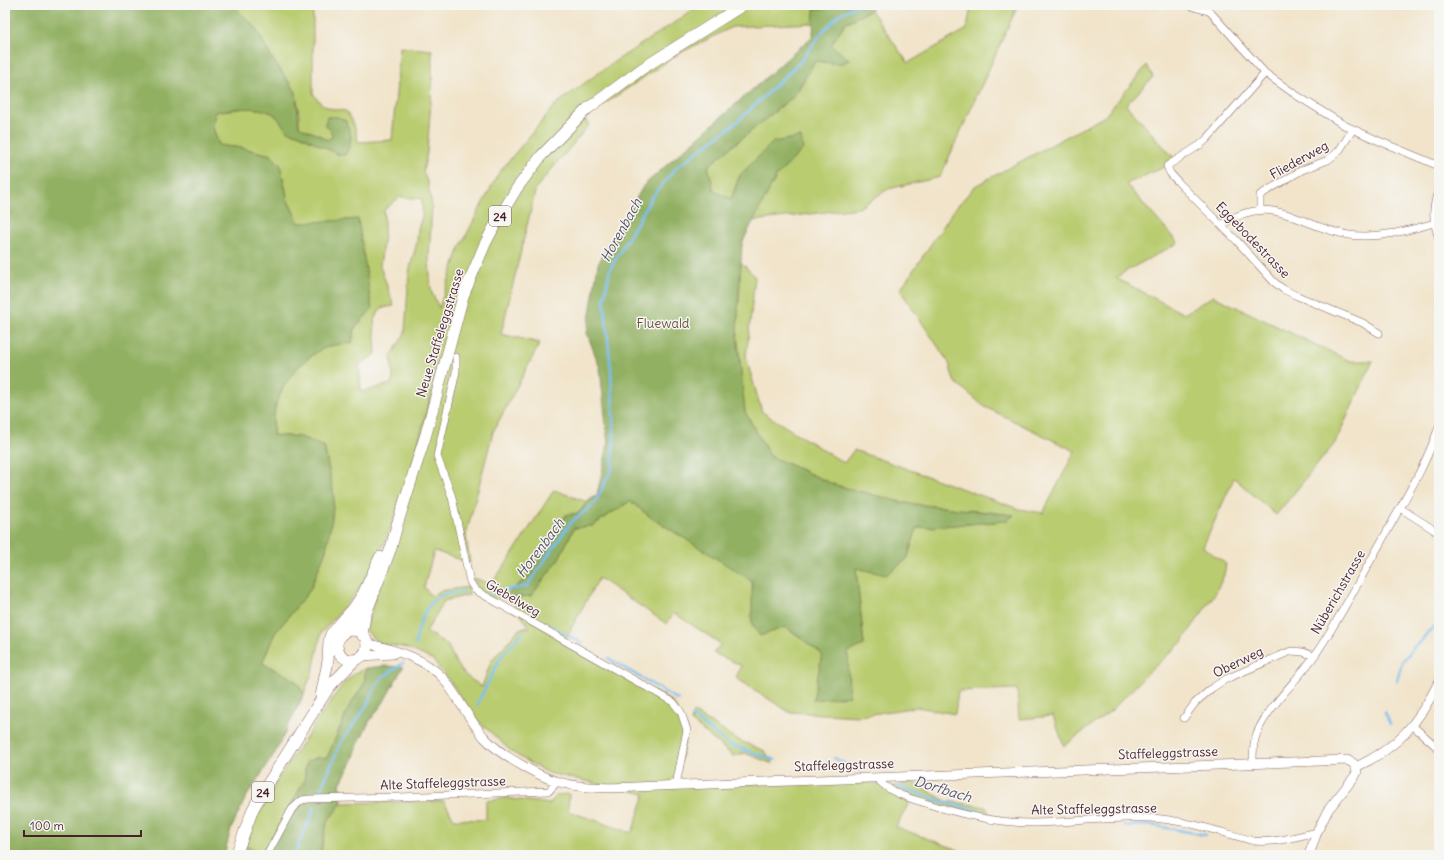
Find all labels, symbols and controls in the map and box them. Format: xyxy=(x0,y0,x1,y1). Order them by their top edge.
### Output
street label: Fliederweg xyxy=(1267,137,1331,183)
water label: Horenbach xyxy=(596,194,646,265)
street label: Eggebodestrasse xyxy=(1212,198,1294,282)
road number: 24 xyxy=(489,206,511,226)
street label: Neue Staffeleggstrasse xyxy=(412,267,468,399)
park label: Fluewald xyxy=(636,315,690,332)
water label: Horenbach xyxy=(512,514,569,581)
street label: Nüberichstrasse xyxy=(1307,547,1369,637)
street label: Giebelweg xyxy=(482,575,544,621)
street label: Oberweg xyxy=(1210,643,1266,681)
street label: Staffeleggstrasse xyxy=(1118,743,1218,763)
street label: Staffeleggstrasse xyxy=(794,755,894,775)
street label: Alte Staffeleggstrasse xyxy=(380,772,506,794)
water label: Dorfbach xyxy=(912,772,975,806)
road number: 24 xyxy=(252,782,274,802)
street label: Alte Staffeleggstrasse xyxy=(1031,799,1157,819)
scale bar xyxy=(24,812,141,838)
text: 100 m xyxy=(30,818,64,833)

